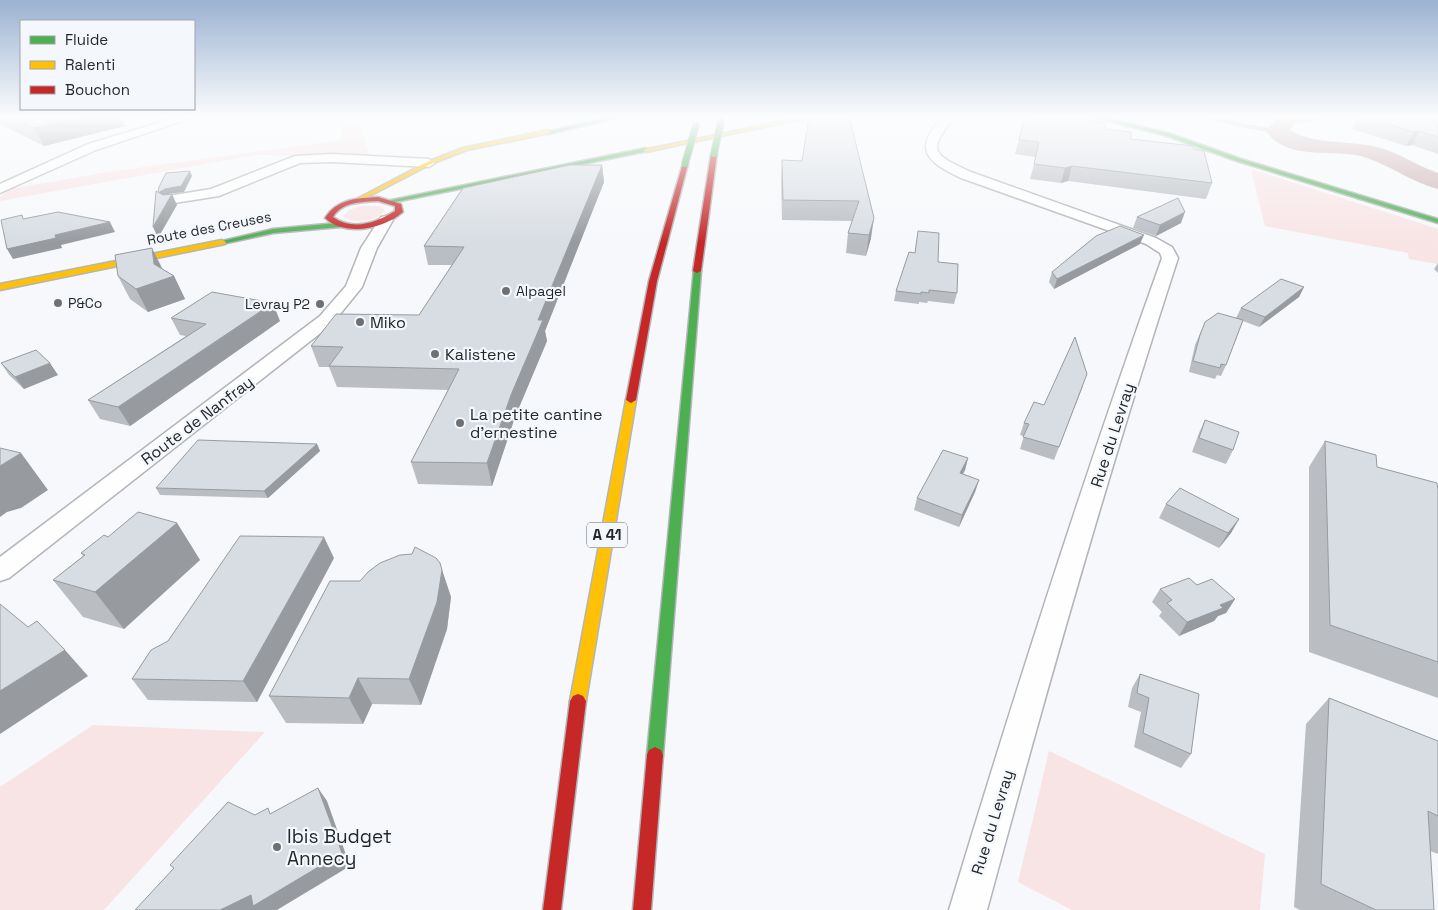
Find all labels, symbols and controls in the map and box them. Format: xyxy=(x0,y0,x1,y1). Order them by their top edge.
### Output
legend xyxy=(20,20,195,110)
text: Fluide xyxy=(65,30,108,49)
text: Ralenti xyxy=(65,55,115,74)
text: Bouchon xyxy=(65,80,130,99)
street label: Route des Creuses xyxy=(145,207,273,249)
place label: Alpagel xyxy=(516,282,566,300)
marker: Alpagel xyxy=(500,285,512,297)
place label: P&Co xyxy=(68,294,103,312)
place label: Levray P2 xyxy=(245,295,310,313)
marker: P&Co xyxy=(52,297,64,309)
marker: Levray P2 xyxy=(314,298,326,310)
place label: Miko xyxy=(370,312,406,333)
marker: Miko xyxy=(354,316,366,328)
place label: Kalistene xyxy=(445,344,516,365)
marker: Kalistene xyxy=(429,348,441,360)
street label: Route de Nanfray xyxy=(137,371,258,470)
street label: Rue du Levray xyxy=(1086,380,1139,490)
place label: La petite cantine d'ernestine xyxy=(470,404,602,443)
marker: La petite cantine d'ernestine xyxy=(454,417,466,429)
road number: A 41 xyxy=(587,522,627,548)
street label: Rue du Levray xyxy=(967,767,1018,877)
place label: Ibis Budget Annecy xyxy=(287,824,392,871)
marker: Ibis Budget Annecy xyxy=(271,841,283,853)

